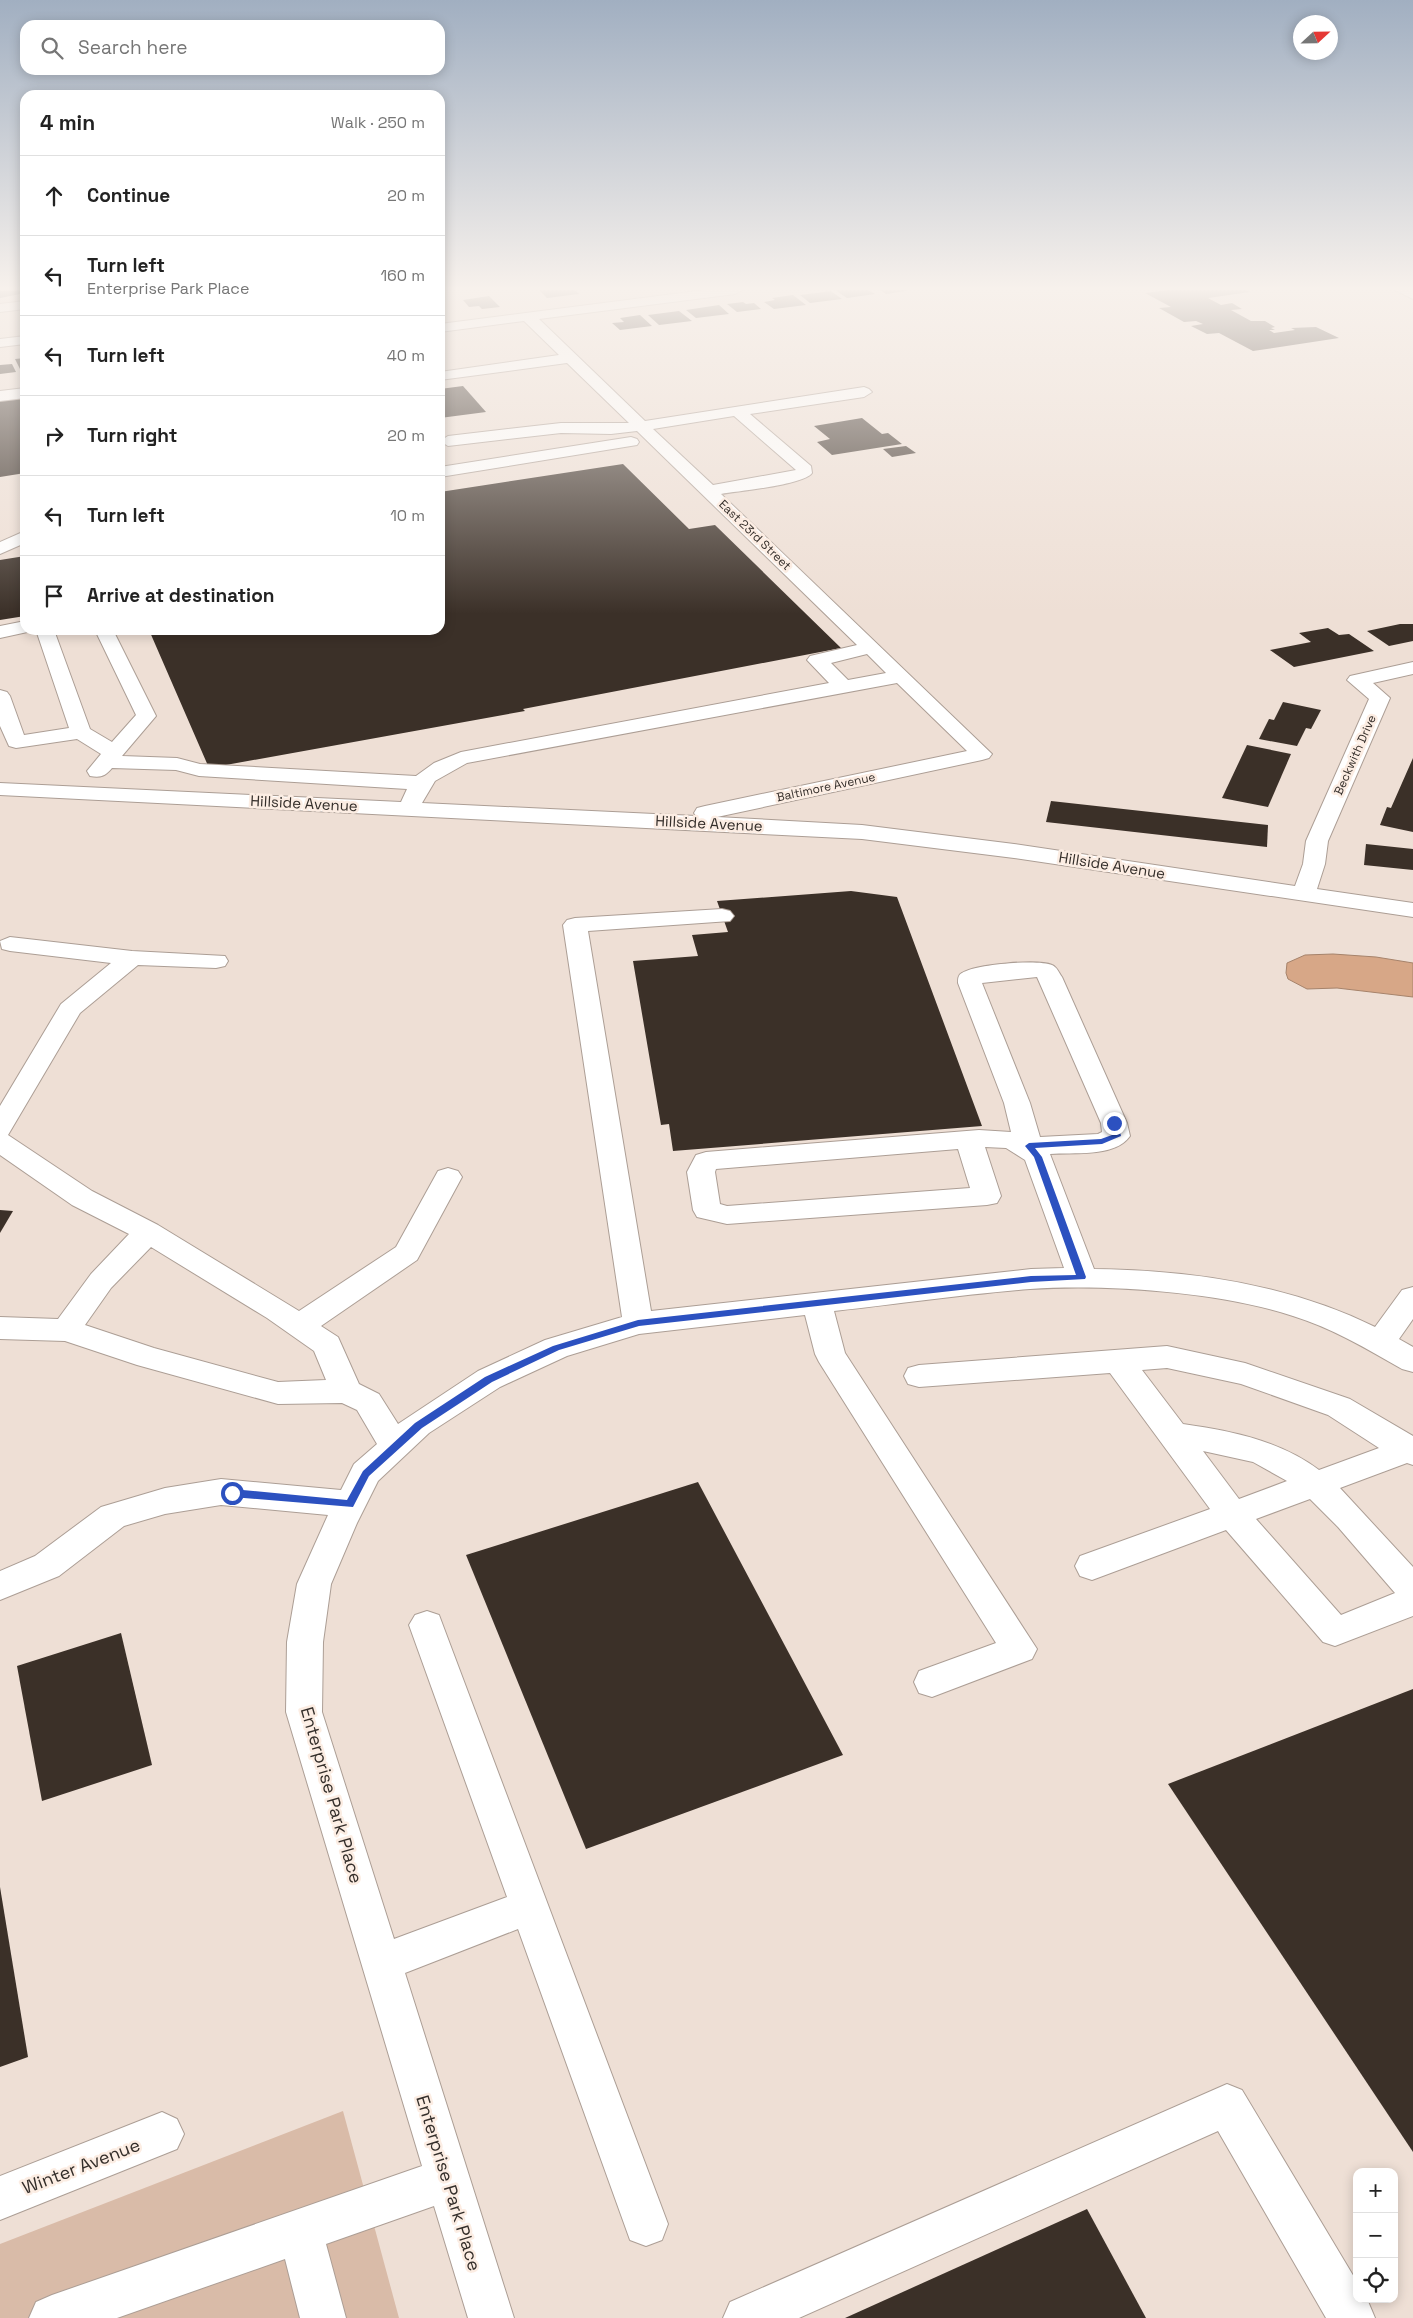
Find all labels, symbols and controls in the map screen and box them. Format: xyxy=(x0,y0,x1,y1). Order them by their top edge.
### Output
north arrow xyxy=(1293,15,1338,60)
search box xyxy=(20,20,445,75)
icon: search xyxy=(38,34,66,62)
text: Search here xyxy=(78,35,188,60)
text: 4 min xyxy=(40,109,95,136)
text: Walk · 250 m xyxy=(331,112,425,133)
icon: ahead xyxy=(40,182,68,210)
text: Continue xyxy=(87,183,170,208)
text: 20 m xyxy=(387,185,425,206)
text: Turn left xyxy=(87,253,165,278)
icon: left xyxy=(40,262,68,290)
text: 160 m xyxy=(380,265,425,286)
text: Enterprise Park Place xyxy=(87,278,249,299)
icon: left xyxy=(40,342,68,370)
text: Turn left xyxy=(87,343,165,368)
text: 40 m xyxy=(387,345,425,366)
icon: right xyxy=(40,422,68,450)
text: Turn right xyxy=(87,423,177,448)
text: 20 m xyxy=(387,425,425,446)
street label: East 23rd Street xyxy=(715,496,795,574)
icon: left xyxy=(40,502,68,530)
text: Turn left xyxy=(87,503,165,528)
text: 10 m xyxy=(390,505,425,526)
icon: arrive xyxy=(40,582,68,610)
text: Arrive at destination xyxy=(87,583,275,608)
street label: Beckwith Drive xyxy=(1330,712,1380,798)
street label: Baltimore Avenue xyxy=(775,769,877,805)
street label: Hillside Avenue xyxy=(250,791,358,815)
street label: Hillside Avenue xyxy=(655,811,763,835)
street label: Hillside Avenue xyxy=(1057,847,1167,883)
route end xyxy=(1103,1112,1126,1135)
route start xyxy=(221,1482,244,1505)
street label: Enterprise Park Place xyxy=(296,1704,368,1886)
street label: Enterprise Park Place xyxy=(411,2092,487,2274)
street label: Winter Avenue xyxy=(19,2133,143,2199)
map controls xyxy=(1353,2168,1398,2303)
button: + xyxy=(1353,2168,1398,2213)
button: − xyxy=(1353,2213,1398,2258)
button: locate xyxy=(1353,2258,1398,2303)

